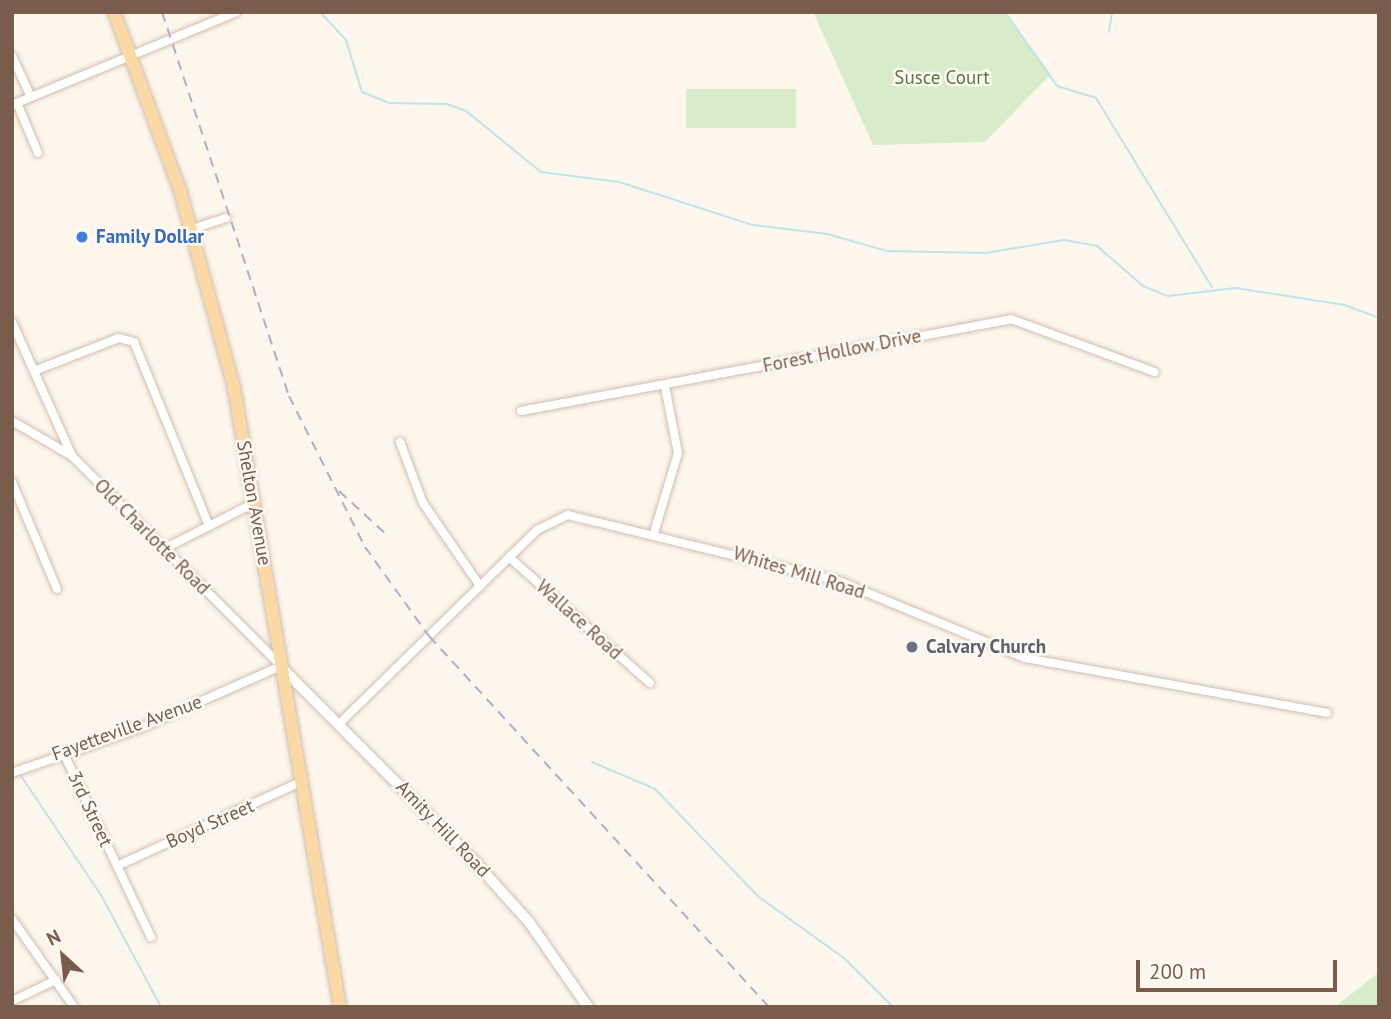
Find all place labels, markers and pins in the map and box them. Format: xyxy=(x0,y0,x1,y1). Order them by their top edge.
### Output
place label: Family Dollar xyxy=(96,226,205,248)
marker: Family Dollar xyxy=(74,229,90,245)
place label: Calvary Church xyxy=(926,636,1047,658)
marker: Calvary Church xyxy=(904,639,920,655)

